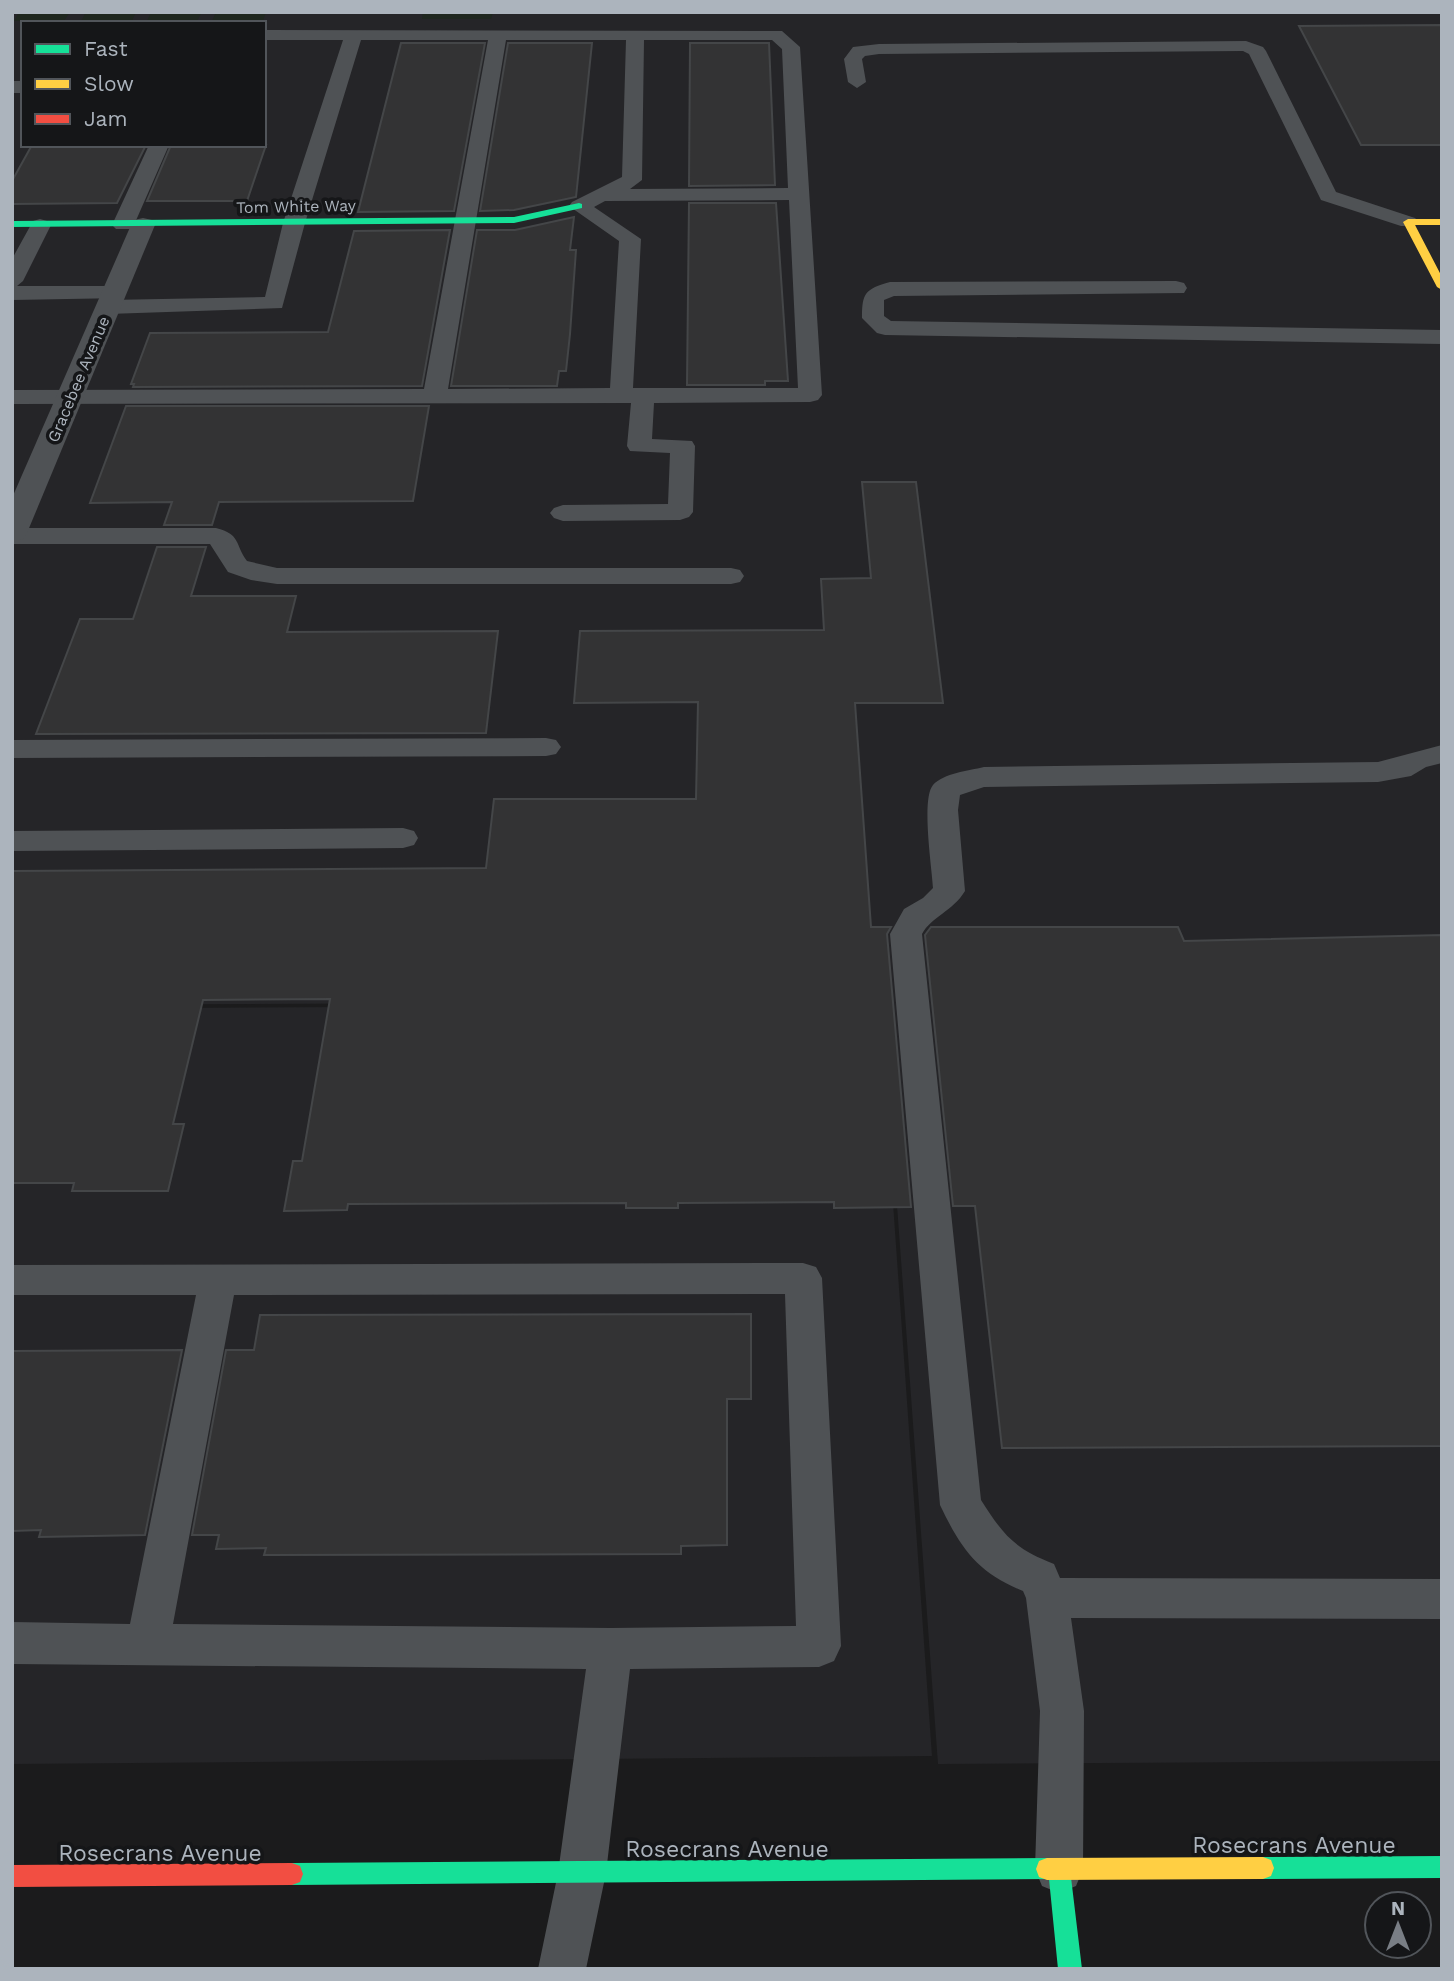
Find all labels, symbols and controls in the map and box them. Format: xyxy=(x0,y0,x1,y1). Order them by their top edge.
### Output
legend xyxy=(21,21,266,147)
text: Fast xyxy=(84,36,128,61)
text: Slow xyxy=(84,71,134,96)
text: Jam xyxy=(84,106,127,131)
street label: Tom White Way xyxy=(236,196,357,217)
street label: Gracebee Avenue xyxy=(43,313,114,445)
street label: Rosecrans Avenue xyxy=(1192,1832,1396,1859)
street label: Rosecrans Avenue xyxy=(625,1836,829,1863)
street label: Rosecrans Avenue xyxy=(58,1840,262,1867)
north arrow xyxy=(1363,1890,1433,1960)
text: N xyxy=(1391,1897,1405,1920)

